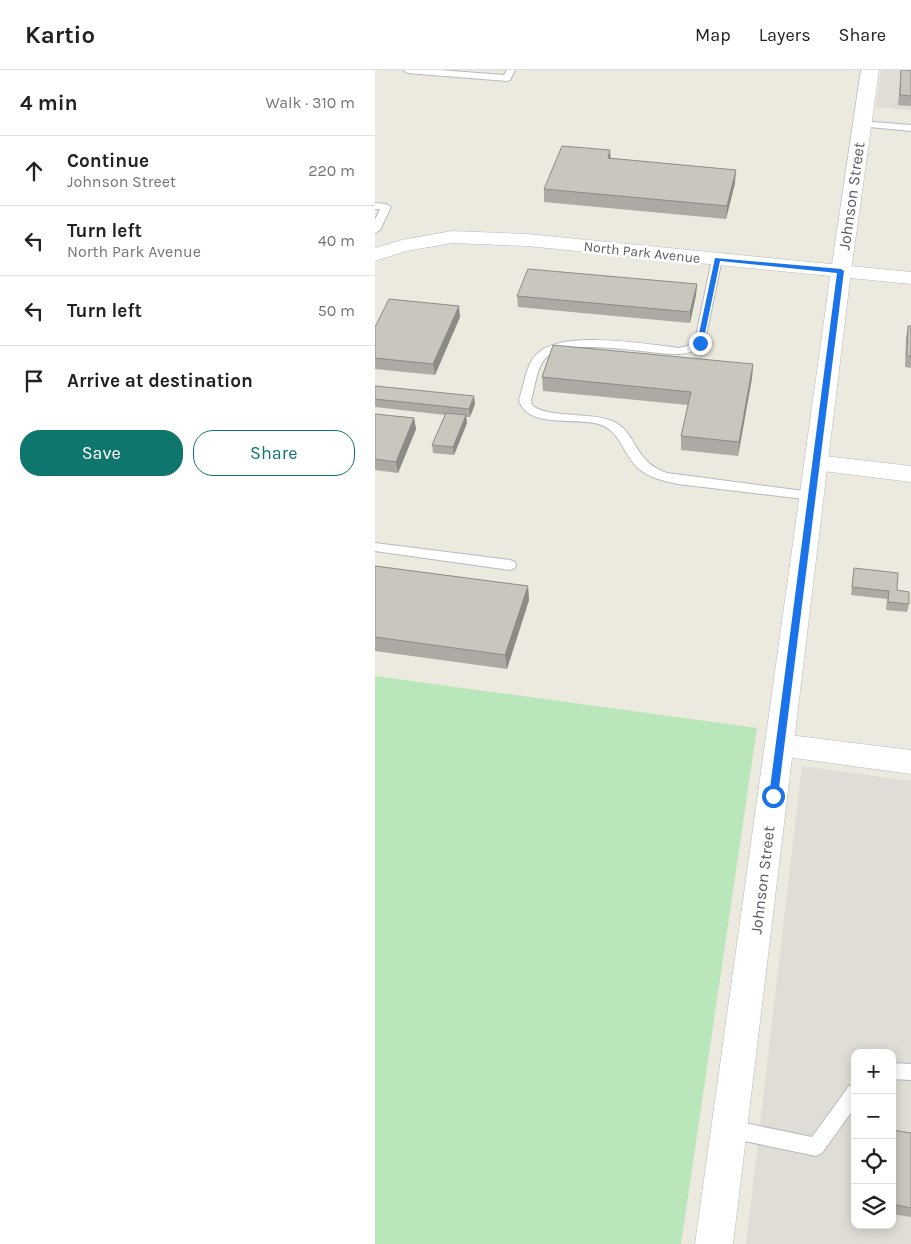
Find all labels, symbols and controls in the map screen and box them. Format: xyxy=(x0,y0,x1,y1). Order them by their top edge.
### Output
text: Kartio xyxy=(25,21,95,49)
text: Map xyxy=(695,24,731,46)
text: Layers xyxy=(759,24,811,46)
text: Share xyxy=(839,24,886,46)
text: 4 min xyxy=(20,91,78,115)
text: Walk · 310 m xyxy=(265,93,355,112)
street label: Johnson Street xyxy=(834,141,868,251)
text: Continue xyxy=(67,150,149,172)
icon: ahead xyxy=(20,157,48,185)
text: 220 m xyxy=(308,161,355,180)
text: Johnson Street xyxy=(67,172,176,191)
text: Turn left xyxy=(67,220,142,242)
icon: left xyxy=(20,227,48,255)
text: 40 m xyxy=(318,231,355,250)
street label: North Park Avenue xyxy=(583,238,701,267)
text: North Park Avenue xyxy=(67,242,201,261)
icon: left xyxy=(20,297,48,325)
text: Turn left xyxy=(67,300,142,322)
text: 50 m xyxy=(318,301,355,320)
route end xyxy=(689,332,712,355)
icon: arrive xyxy=(20,367,48,395)
text: Arrive at destination xyxy=(67,370,253,392)
button: Save xyxy=(20,430,183,476)
button: Share xyxy=(193,430,355,476)
route start xyxy=(762,785,785,808)
street label: Johnson Street xyxy=(746,825,779,935)
map controls xyxy=(851,1049,896,1229)
button: + xyxy=(851,1049,896,1094)
button: − xyxy=(851,1094,896,1139)
button: locate xyxy=(851,1139,896,1184)
button: layers xyxy=(851,1184,896,1229)

